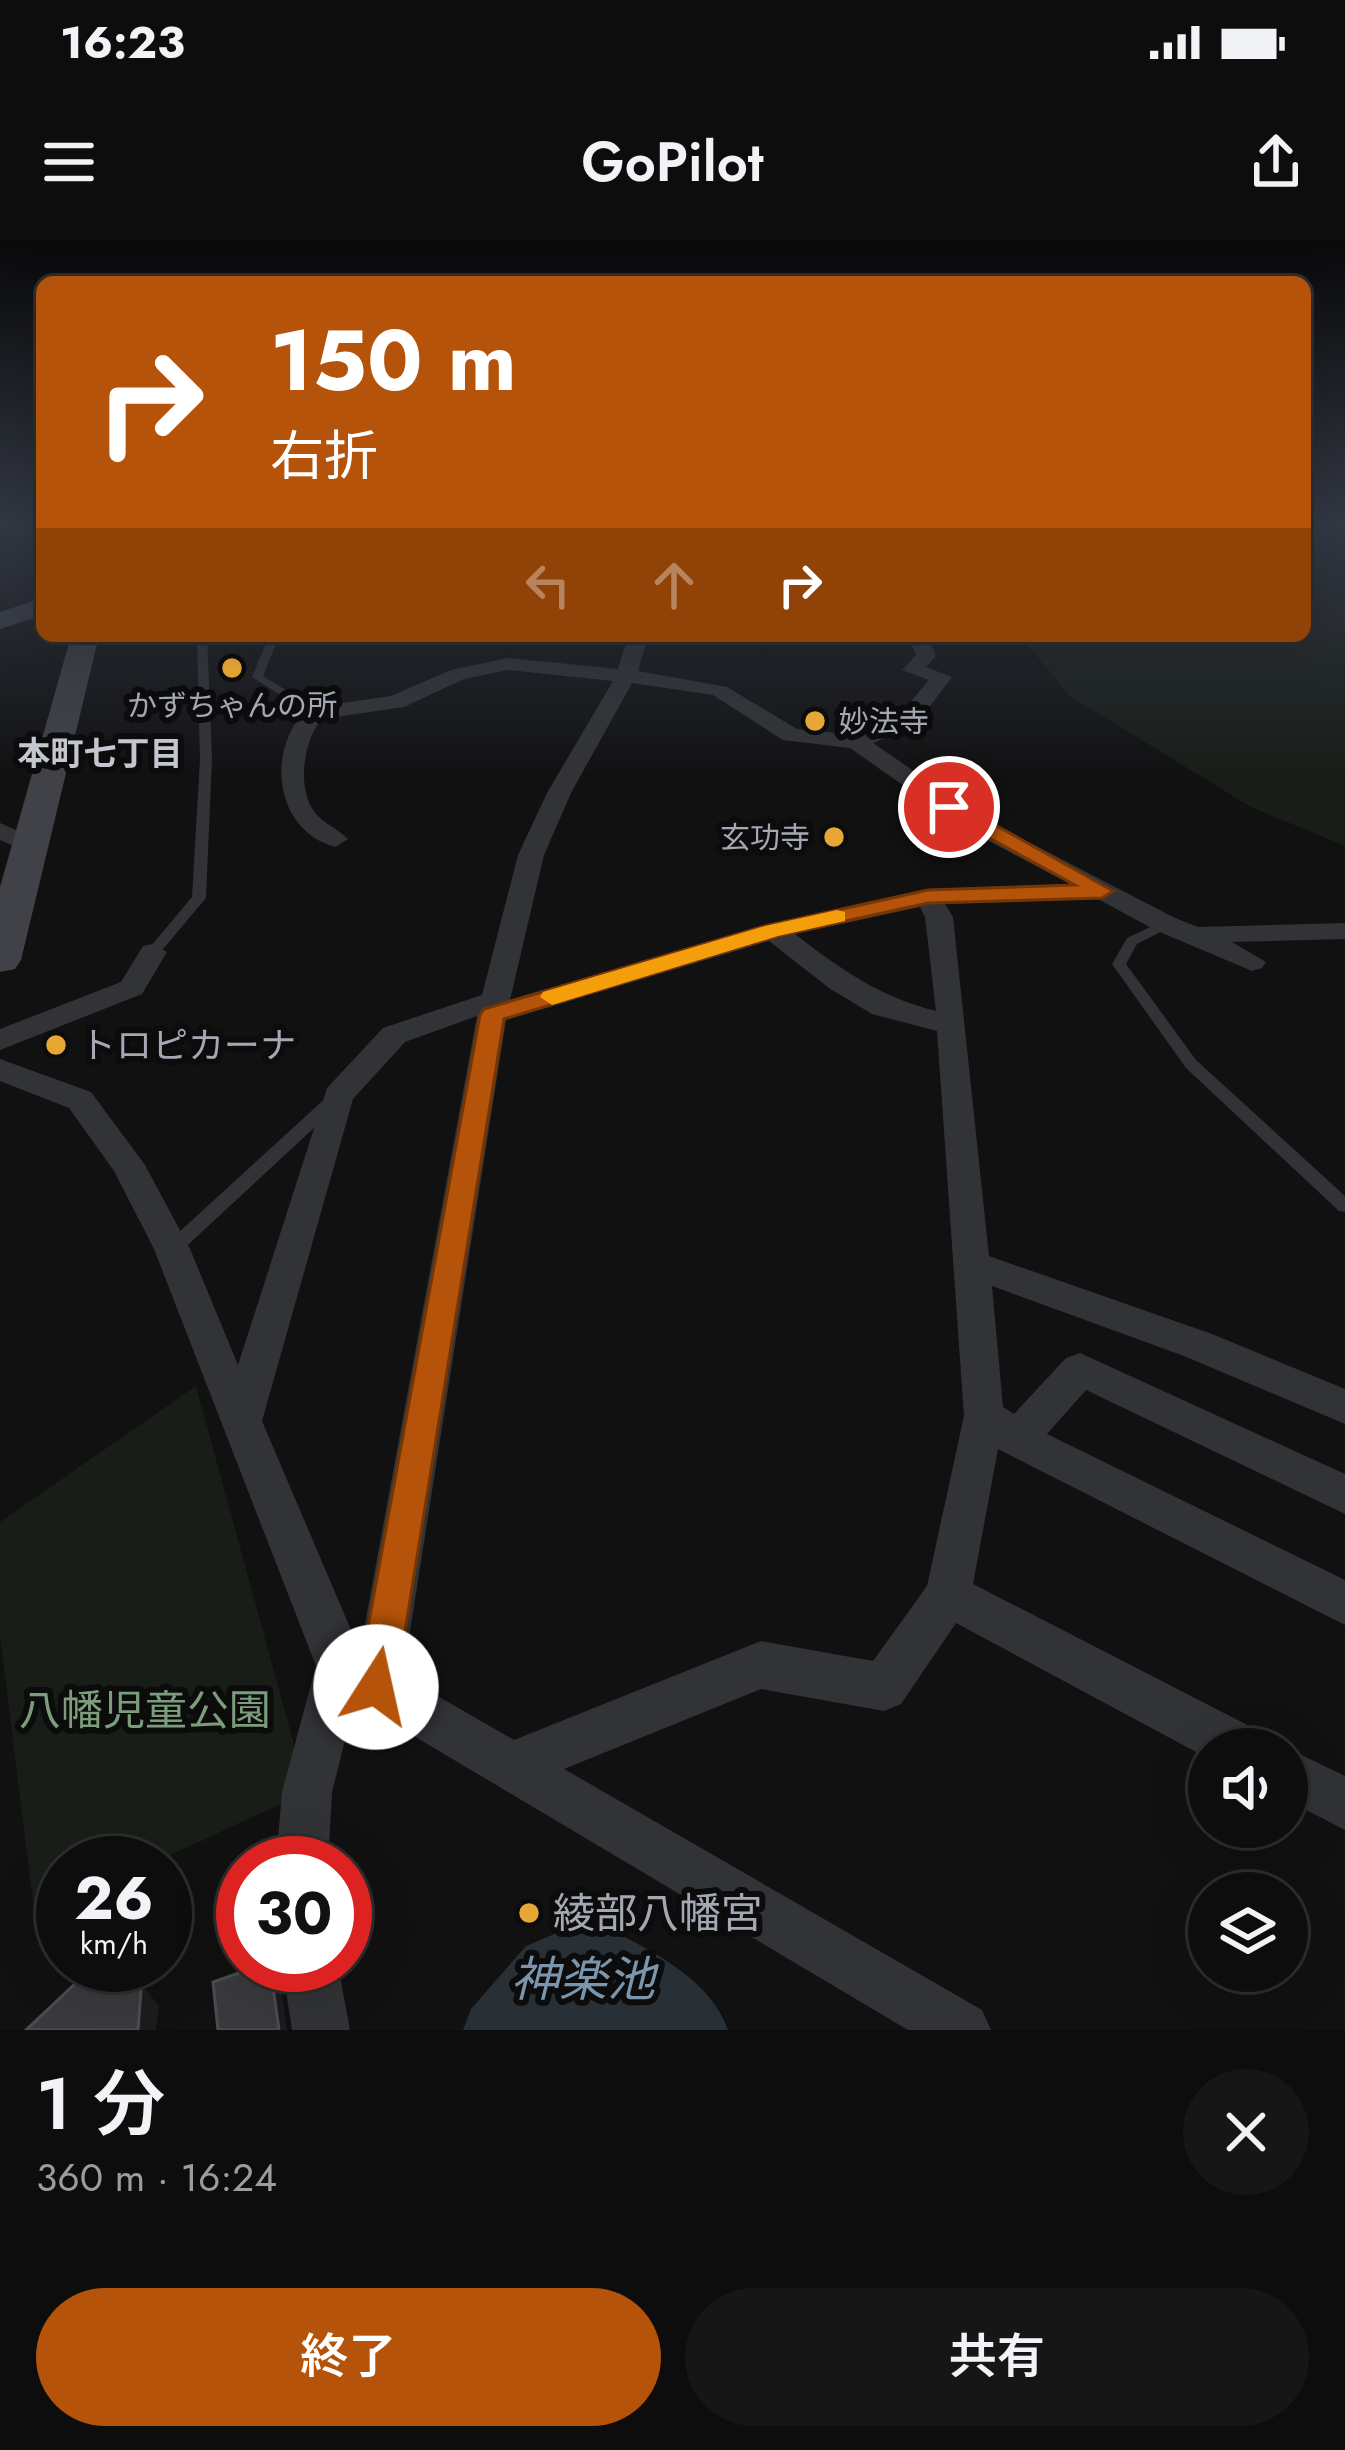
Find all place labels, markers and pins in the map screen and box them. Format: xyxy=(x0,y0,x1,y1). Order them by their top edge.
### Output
marker: かずちゃんの所 xyxy=(219,655,245,681)
place label: かずちゃんの所 xyxy=(127,684,337,727)
place label: 妙法寺 xyxy=(839,700,929,743)
marker: 妙法寺 xyxy=(802,708,828,734)
pin xyxy=(898,756,1000,858)
place label: 玄功寺 xyxy=(720,816,810,859)
marker: 玄功寺 xyxy=(821,824,847,850)
place label: トロピカーナ xyxy=(80,1019,296,1071)
marker: トロピカーナ xyxy=(43,1032,69,1058)
place label: 綾部八幡宮 xyxy=(553,1883,763,1944)
marker: 綾部八幡宮 xyxy=(516,1900,542,1926)

